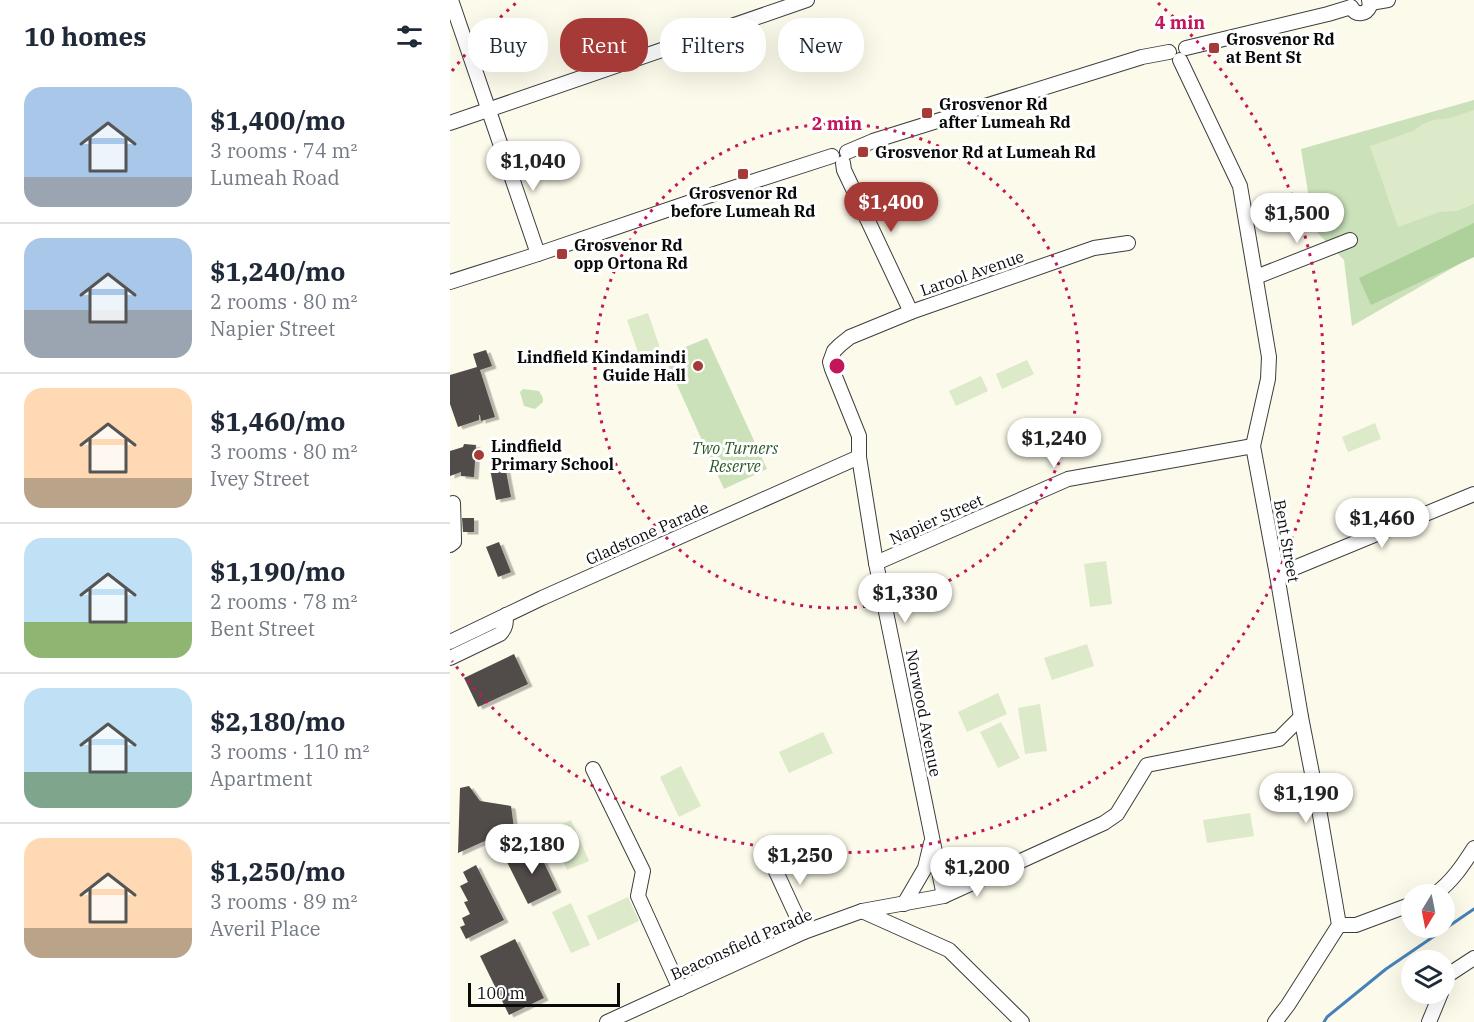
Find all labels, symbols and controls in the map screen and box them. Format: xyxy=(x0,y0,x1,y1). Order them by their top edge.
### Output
text: 4 min xyxy=(1155,11,1205,34)
chip: Buy xyxy=(468,18,548,72)
chip: Rent xyxy=(560,18,648,72)
chip: Filters xyxy=(660,18,766,72)
chip: New xyxy=(778,18,864,72)
text: 10 homes xyxy=(24,19,146,53)
icon: filters xyxy=(393,20,426,53)
place label: Grosvenor Rd at Bent St xyxy=(1226,29,1335,67)
marker: Grosvenor Rd at Bent St xyxy=(1207,41,1221,55)
place label: Grosvenor Rd after Lumeah Rd xyxy=(939,94,1071,132)
text: $1,400/mo xyxy=(210,103,345,137)
marker: Grosvenor Rd after Lumeah Rd xyxy=(920,106,934,120)
icon: home xyxy=(72,111,144,183)
text: 2 min xyxy=(812,112,862,135)
text: 3 rooms · 74 m² xyxy=(210,137,357,164)
pin: $1,040 xyxy=(484,141,582,192)
place label: Grosvenor Rd at Lumeah Rd xyxy=(875,142,1096,162)
marker: Grosvenor Rd at Lumeah Rd xyxy=(856,145,870,159)
text: $1,040 xyxy=(500,147,566,174)
text: Lumeah Road xyxy=(210,164,340,191)
marker: Grosvenor Rd before Lumeah Rd xyxy=(736,167,750,181)
pin: $1,400 xyxy=(842,182,940,233)
place label: Grosvenor Rd before Lumeah Rd xyxy=(671,183,815,221)
text: $1,400 xyxy=(858,188,924,215)
pin: $1,500 xyxy=(1248,193,1346,244)
text: $1,500 xyxy=(1264,199,1330,226)
place label: Grosvenor Rd opp Ortona Rd xyxy=(574,235,688,273)
street label: Larool Avenue xyxy=(918,246,1026,300)
marker: Grosvenor Rd opp Ortona Rd xyxy=(555,247,569,261)
text: $1,240/mo xyxy=(210,254,345,288)
icon: home xyxy=(72,262,144,334)
text: 2 rooms · 80 m² xyxy=(210,288,357,315)
text: Napier Street xyxy=(210,315,335,342)
place label: Lindfield Kindamindi Guide Hall xyxy=(517,347,686,385)
centre of rings xyxy=(827,356,847,376)
marker: Lindfield Kindamindi Guide Hall xyxy=(691,359,705,373)
text: $1,460/mo xyxy=(210,404,345,438)
icon: home xyxy=(72,412,144,484)
pin: $1,240 xyxy=(1005,418,1103,469)
text: $1,240 xyxy=(1021,424,1087,451)
place label: Lindfield Primary School xyxy=(491,436,614,474)
text: 3 rooms · 80 m² xyxy=(210,438,357,465)
park label: Two Turners Reserve xyxy=(692,438,778,476)
marker: Lindfield Primary School xyxy=(472,448,486,462)
text: Ivey Street xyxy=(210,465,310,492)
street label: Napier Street xyxy=(886,489,986,549)
street label: Gladstone Parade xyxy=(582,497,712,569)
street label: Bent Street xyxy=(1270,498,1304,584)
pin: $1,460 xyxy=(1333,498,1431,549)
text: $1,460 xyxy=(1349,504,1415,531)
text: $1,190/mo xyxy=(210,554,345,588)
icon: home xyxy=(72,562,144,634)
pin: $1,330 xyxy=(856,573,954,624)
text: $1,330 xyxy=(872,579,938,606)
text: 2 rooms · 78 m² xyxy=(210,588,357,615)
text: Bent Street xyxy=(210,615,315,642)
street label: Norwood Avenue xyxy=(902,648,946,778)
text: $2,180/mo xyxy=(210,704,345,738)
icon: home xyxy=(72,712,144,784)
text: 3 rooms · 110 m² xyxy=(210,738,369,765)
text: Apartment xyxy=(210,765,313,792)
pin: $1,190 xyxy=(1257,773,1355,824)
text: $1,190 xyxy=(1273,779,1339,806)
pin: $2,180 xyxy=(483,824,581,875)
text: $2,180 xyxy=(499,830,565,857)
pin: $1,250 xyxy=(751,835,849,886)
text: $1,250 xyxy=(767,841,833,868)
pin: $1,200 xyxy=(928,847,1026,898)
text: $1,200 xyxy=(944,853,1010,880)
text: $1,250/mo xyxy=(210,854,345,888)
icon: home xyxy=(72,862,144,934)
north arrow xyxy=(1401,884,1455,938)
map controls xyxy=(1401,884,1455,1004)
text: 3 rooms · 89 m² xyxy=(210,888,357,915)
street label: Beaconsfield Parade xyxy=(667,904,815,984)
text: Averil Place xyxy=(210,915,320,942)
button: layers xyxy=(1401,950,1455,1004)
scale bar xyxy=(468,980,620,1008)
text: 100 m xyxy=(477,983,525,1003)

